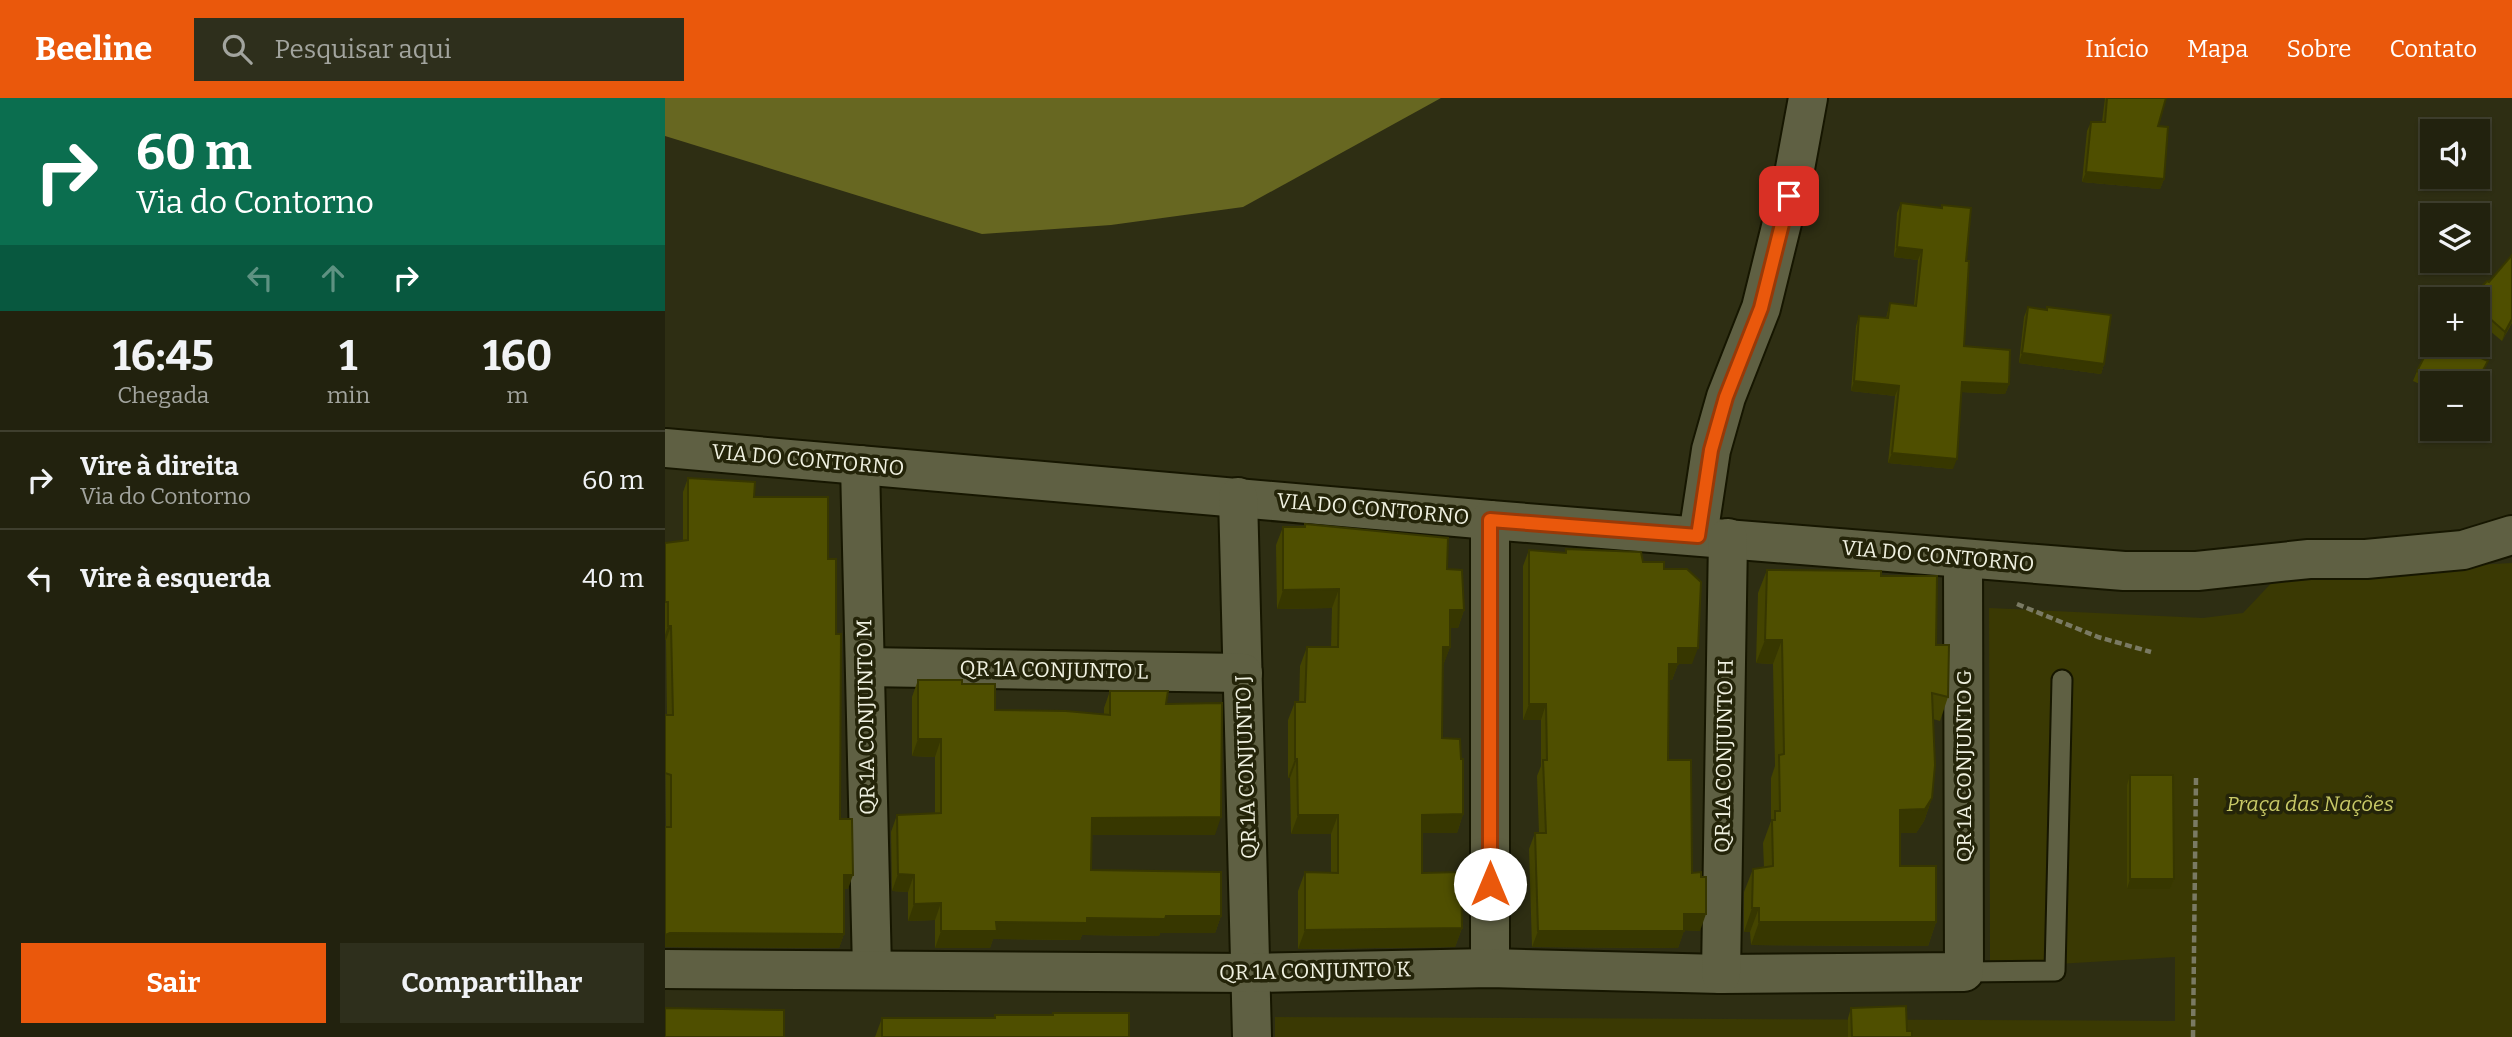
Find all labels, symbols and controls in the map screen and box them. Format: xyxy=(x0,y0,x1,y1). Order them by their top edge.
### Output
search box xyxy=(194,18,684,81)
text: Beeline xyxy=(35,29,152,69)
icon: search xyxy=(218,30,256,68)
text: Pesquisar aqui xyxy=(274,34,452,65)
text: Início xyxy=(2085,35,2149,63)
text: Mapa xyxy=(2187,35,2248,63)
text: Sobre xyxy=(2286,35,2351,63)
text: Contato xyxy=(2389,35,2477,63)
map controls xyxy=(2420,119,2490,441)
button: sound xyxy=(2420,119,2490,189)
text: 60 m xyxy=(136,123,252,182)
icon: right xyxy=(21,126,112,217)
pin xyxy=(1759,166,1819,226)
icon: arrive xyxy=(1770,177,1808,215)
text: Via do Contorno xyxy=(136,183,374,221)
button: layers xyxy=(2420,203,2490,273)
icon: left xyxy=(241,259,279,297)
icon: ahead xyxy=(314,259,352,297)
icon: right xyxy=(387,259,425,297)
button: + xyxy=(2420,287,2490,357)
text: 16:45 xyxy=(113,331,214,381)
text: 1 xyxy=(339,331,357,381)
text: 160 xyxy=(483,331,552,381)
button: − xyxy=(2420,371,2490,441)
text: Chegada xyxy=(117,381,209,409)
text: min xyxy=(327,381,370,409)
text: m xyxy=(507,381,528,409)
street label: VIA DO CONTORNO xyxy=(711,439,905,481)
text: Vire à direita xyxy=(80,451,239,482)
icon: right xyxy=(21,461,59,499)
text: 60 m xyxy=(582,465,644,496)
text: Via do Contorno xyxy=(80,482,251,510)
street label: VIA DO CONTORNO xyxy=(1276,488,1470,530)
street label: VIA DO CONTORNO xyxy=(1841,535,2035,577)
icon: left xyxy=(21,559,59,597)
text: Vire à esquerda xyxy=(80,563,271,594)
text: 40 m xyxy=(582,563,644,594)
street label: QR 1A CONJUNTO M xyxy=(851,619,881,815)
street label: QR 1A CONJUNTO L xyxy=(959,655,1149,685)
street label: QR 1A CONJUNTO H xyxy=(1709,659,1739,853)
street label: QR 1A CONJUNTO G xyxy=(1951,670,1977,862)
street label: QR 1A CONJUNTO J xyxy=(1230,675,1262,859)
park label: Praça das Nações xyxy=(2226,791,2394,817)
position arrow xyxy=(1453,847,1527,921)
button: Sair xyxy=(21,943,326,1023)
button: Compartilhar xyxy=(340,943,644,1023)
street label: QR 1A CONJUNTO K xyxy=(1219,956,1411,986)

